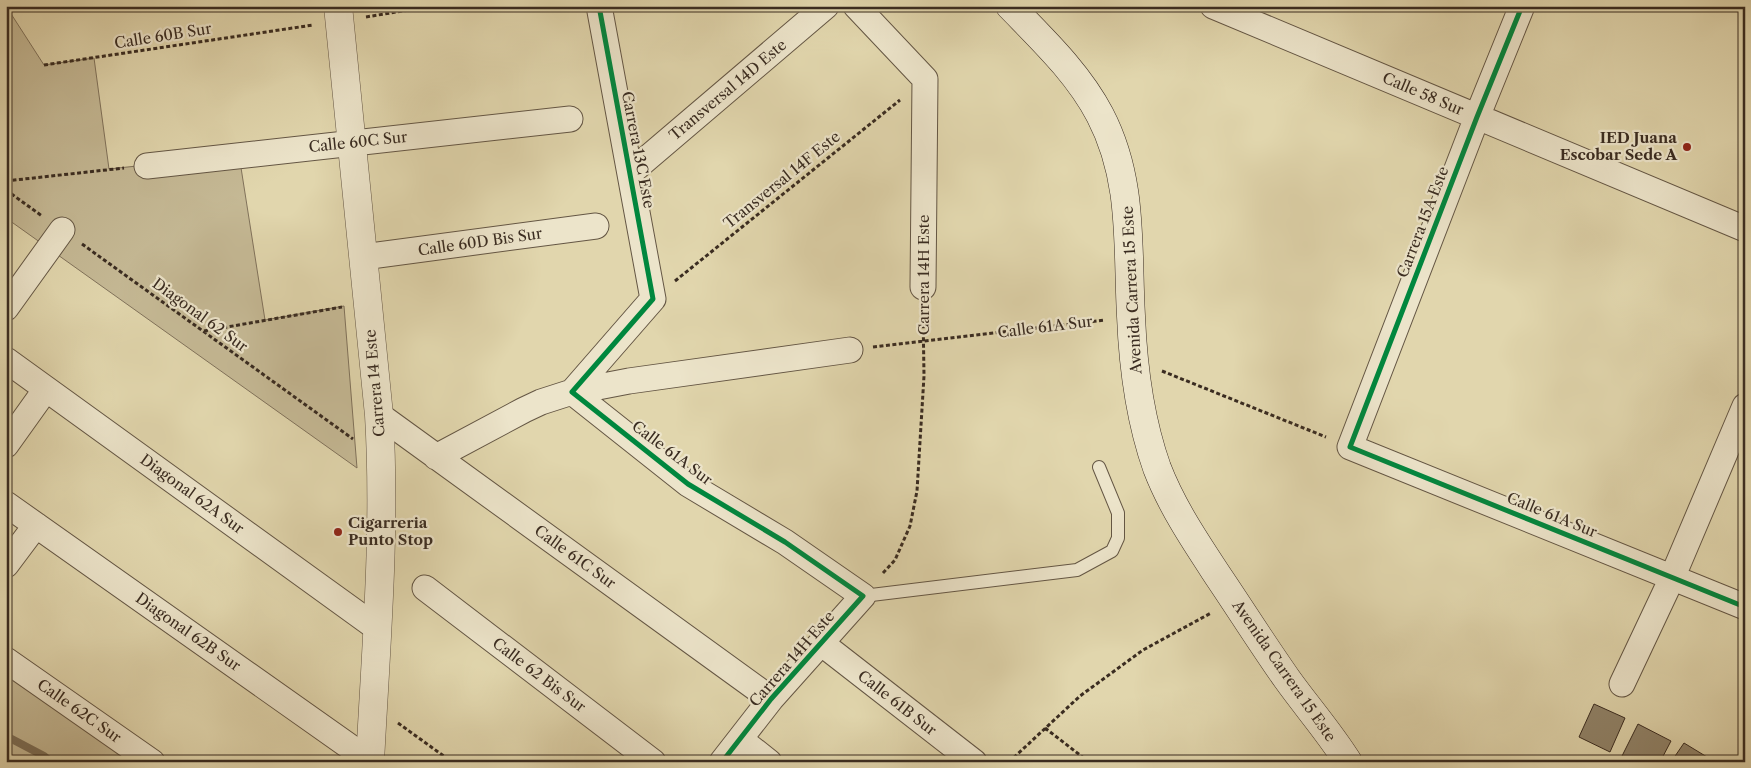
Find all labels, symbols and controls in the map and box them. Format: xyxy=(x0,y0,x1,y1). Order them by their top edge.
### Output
street label: Calle 60B Sur xyxy=(113,18,214,53)
street label: Transversal 14D Este xyxy=(665,35,790,144)
street label: Calle 58 Sur xyxy=(1380,68,1467,119)
street label: Carrera 13C Este xyxy=(618,90,659,210)
street label: Calle 60C Sur xyxy=(308,127,409,156)
street label: Transversal 14F Este xyxy=(720,127,844,232)
place label: IED Juana Escobar Sede A xyxy=(1560,128,1677,164)
marker: IED Juana Escobar Sede A xyxy=(1681,141,1693,153)
street label: Carrera 15A Este xyxy=(1393,163,1453,280)
street label: Avenida Carrera 15 Este xyxy=(1118,205,1145,376)
street label: Carrera 14H Este xyxy=(914,215,933,335)
street label: Calle 60D Bis Sur xyxy=(417,223,544,260)
street label: Diagonal 62 Sur xyxy=(149,274,252,356)
street label: Calle 61A Sur xyxy=(996,311,1094,342)
street label: Carrera 14 Este xyxy=(360,329,389,438)
street label: Calle 61A Sur xyxy=(628,416,717,489)
street label: Diagonal 62A Sur xyxy=(137,449,249,538)
street label: Calle 61A Sur xyxy=(1504,488,1601,542)
place label: Cigarreria Punto Stop xyxy=(348,513,433,549)
street label: Calle 61C Sur xyxy=(531,521,620,593)
marker: Cigarreria Punto Stop xyxy=(332,526,344,538)
street label: Diagonal 62B Sur xyxy=(132,588,245,675)
street label: Avenida Carrera 15 Este xyxy=(1228,595,1340,745)
street label: Carrera 14H Este xyxy=(745,607,838,710)
street label: Calle 62 Bis Sur xyxy=(489,633,590,716)
street label: Calle 61B Sur xyxy=(854,666,941,740)
street label: Calle 62C Sur xyxy=(34,675,126,747)

